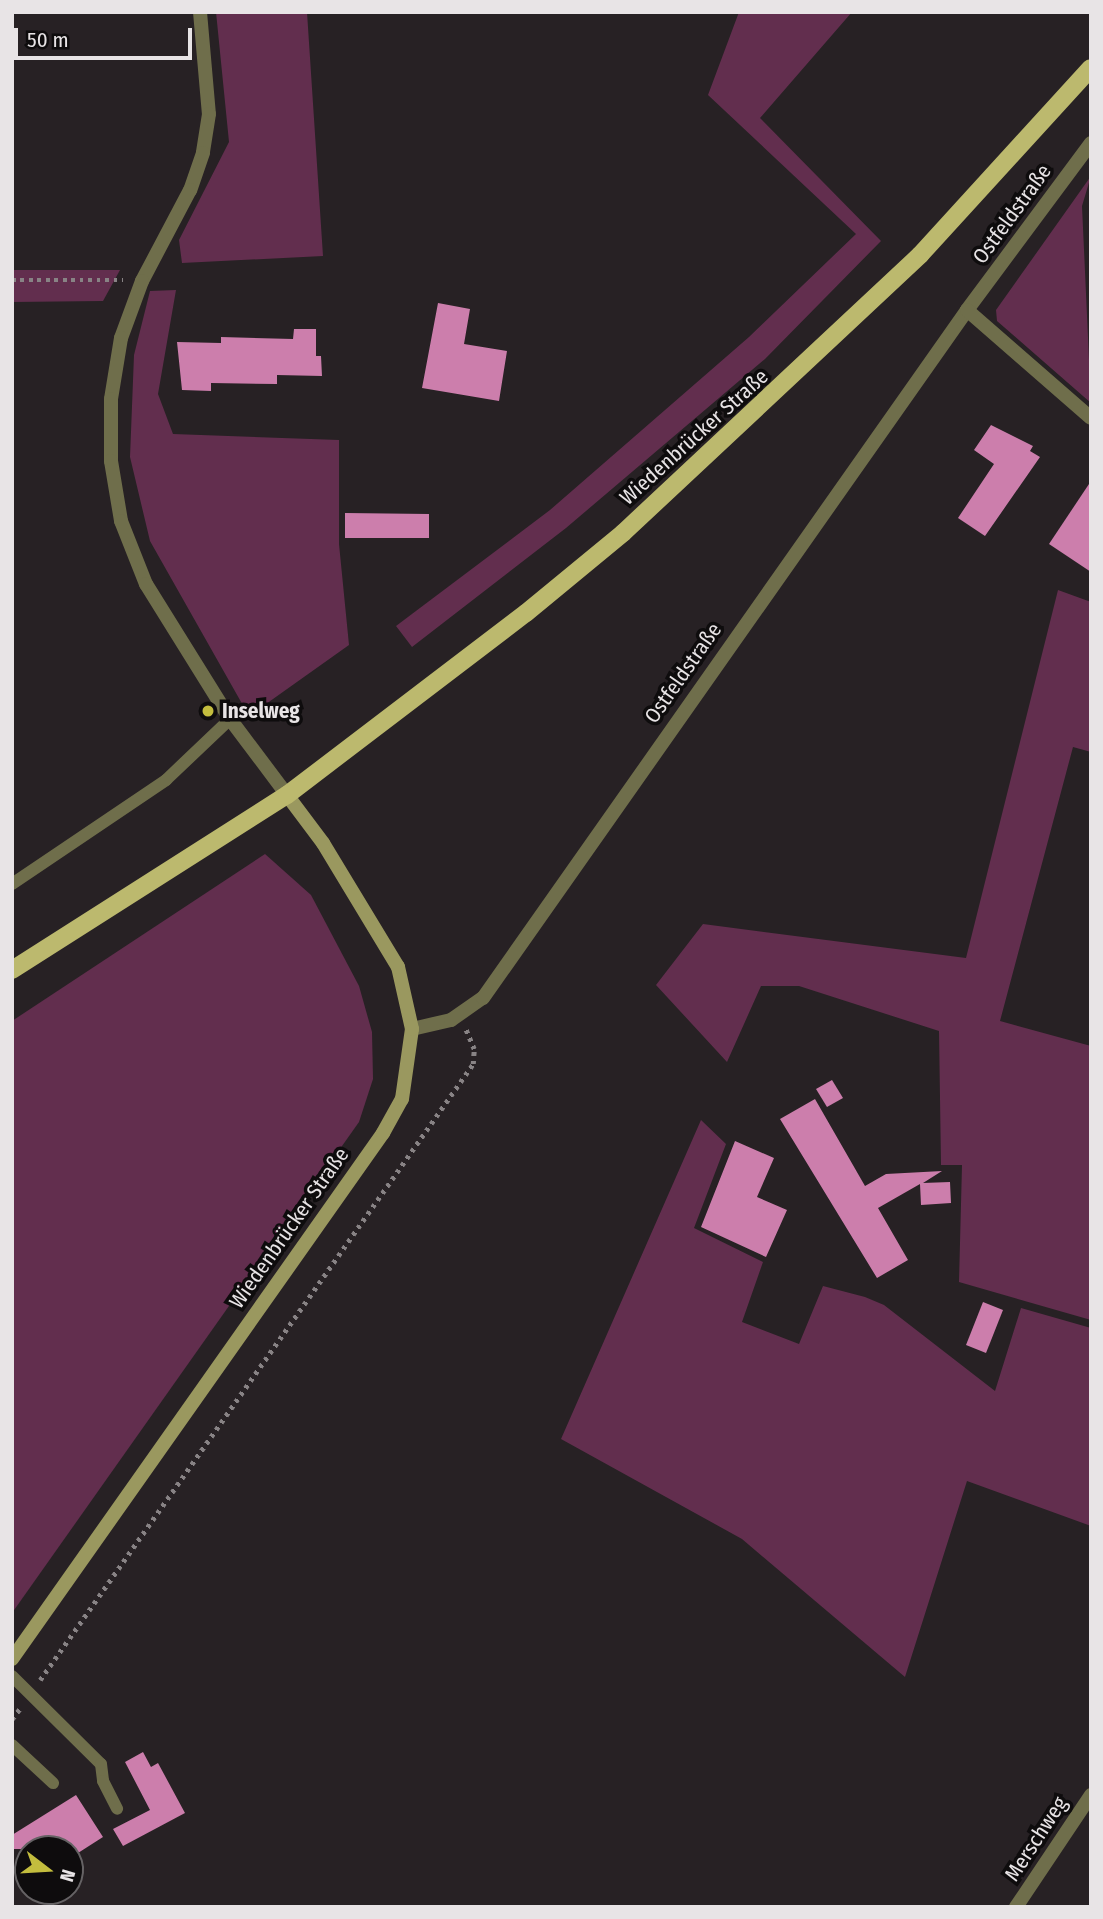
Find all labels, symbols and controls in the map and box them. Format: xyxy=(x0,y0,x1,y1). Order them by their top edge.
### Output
scale bar xyxy=(18,14,196,58)
text: 50 m xyxy=(27,27,69,53)
street label: Ostfeldstraße xyxy=(968,159,1056,269)
street label: Wiedenbrücker Straße xyxy=(615,364,773,510)
street label: Ostfeldstraße xyxy=(639,618,727,728)
place label: Inselweg xyxy=(222,698,300,724)
marker: Inselweg xyxy=(200,703,216,719)
street label: Wiedenbrücker Straße xyxy=(224,1143,354,1313)
street label: Merschweg xyxy=(999,1792,1073,1886)
north arrow xyxy=(14,1835,84,1905)
text: N xyxy=(55,1867,80,1885)

